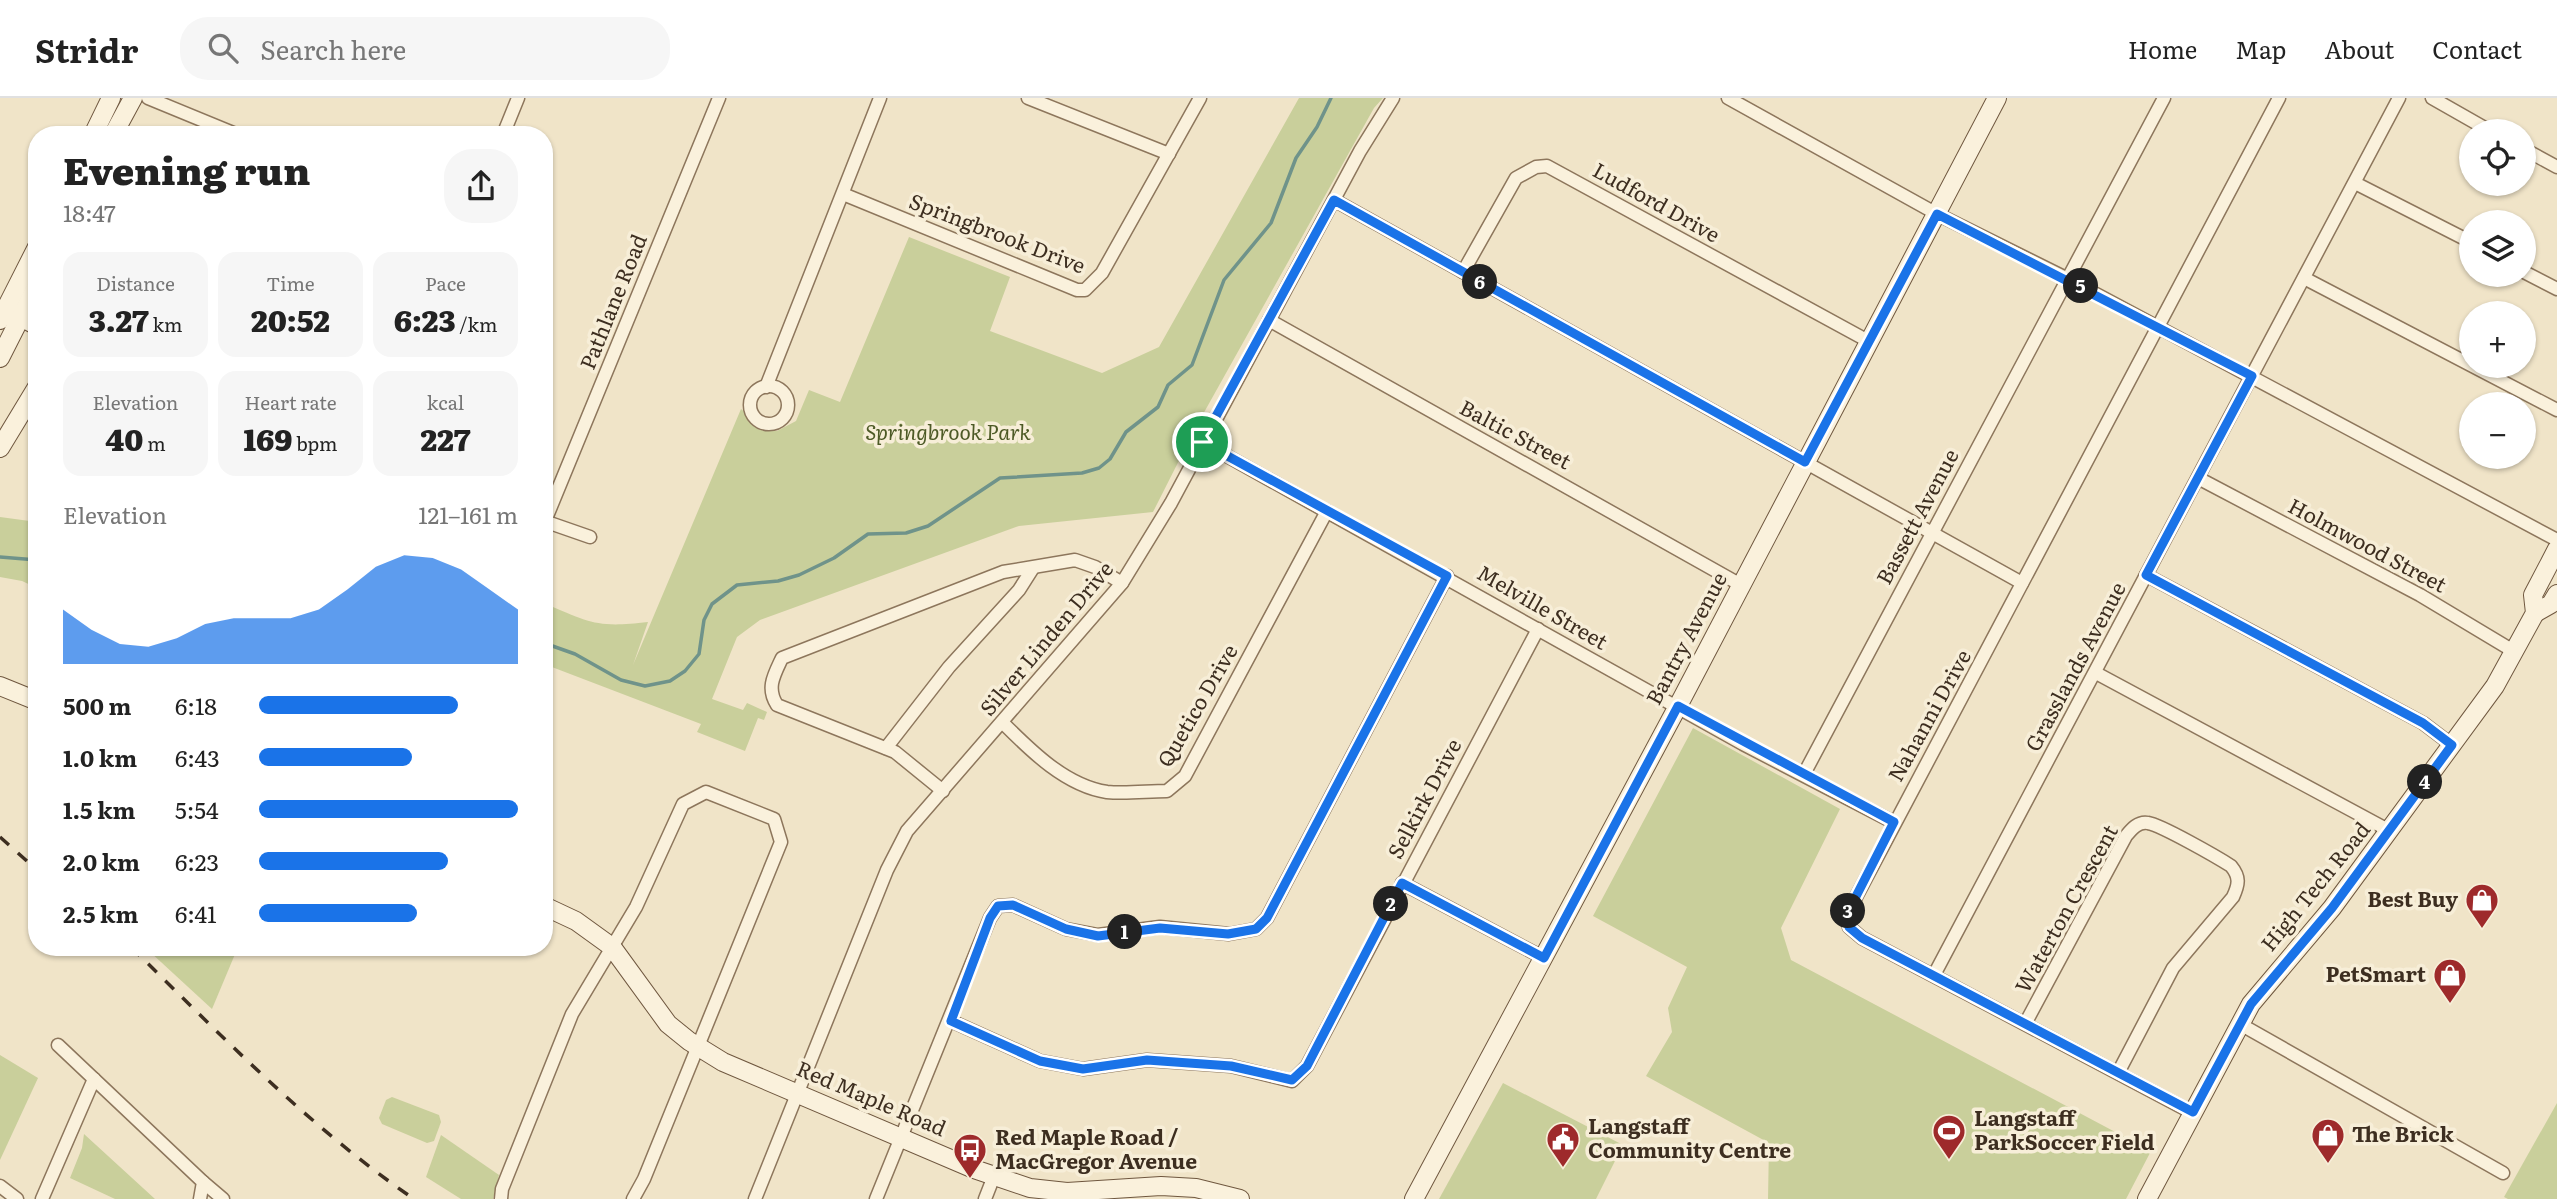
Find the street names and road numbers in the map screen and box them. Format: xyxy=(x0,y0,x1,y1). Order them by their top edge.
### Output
street label: Ludford Drive xyxy=(1588,153,1727,249)
street label: Springbrook Drive xyxy=(905,184,1090,280)
street label: Pathlane Road xyxy=(570,229,653,373)
street label: Baltic Street xyxy=(1455,390,1578,475)
street label: Bassett Avenue xyxy=(1867,442,1965,589)
street label: Holmwood Street xyxy=(2283,489,2453,599)
street label: Silver Linden Drive xyxy=(971,553,1119,721)
street label: Melville Street xyxy=(1472,556,1615,656)
street label: Bantry Avenue xyxy=(1637,566,1733,710)
street label: Grasslands Avenue xyxy=(2016,575,2132,756)
street label: Quetico Drive xyxy=(1148,637,1244,772)
street label: Nahanni Drive xyxy=(1879,643,1977,786)
street label: Selkirk Drive xyxy=(1378,732,1467,863)
street label: High Tech Road xyxy=(2252,814,2376,957)
street label: Waterton Crescent xyxy=(2006,818,2124,998)
street label: Red Maple Road xyxy=(792,1051,952,1142)

